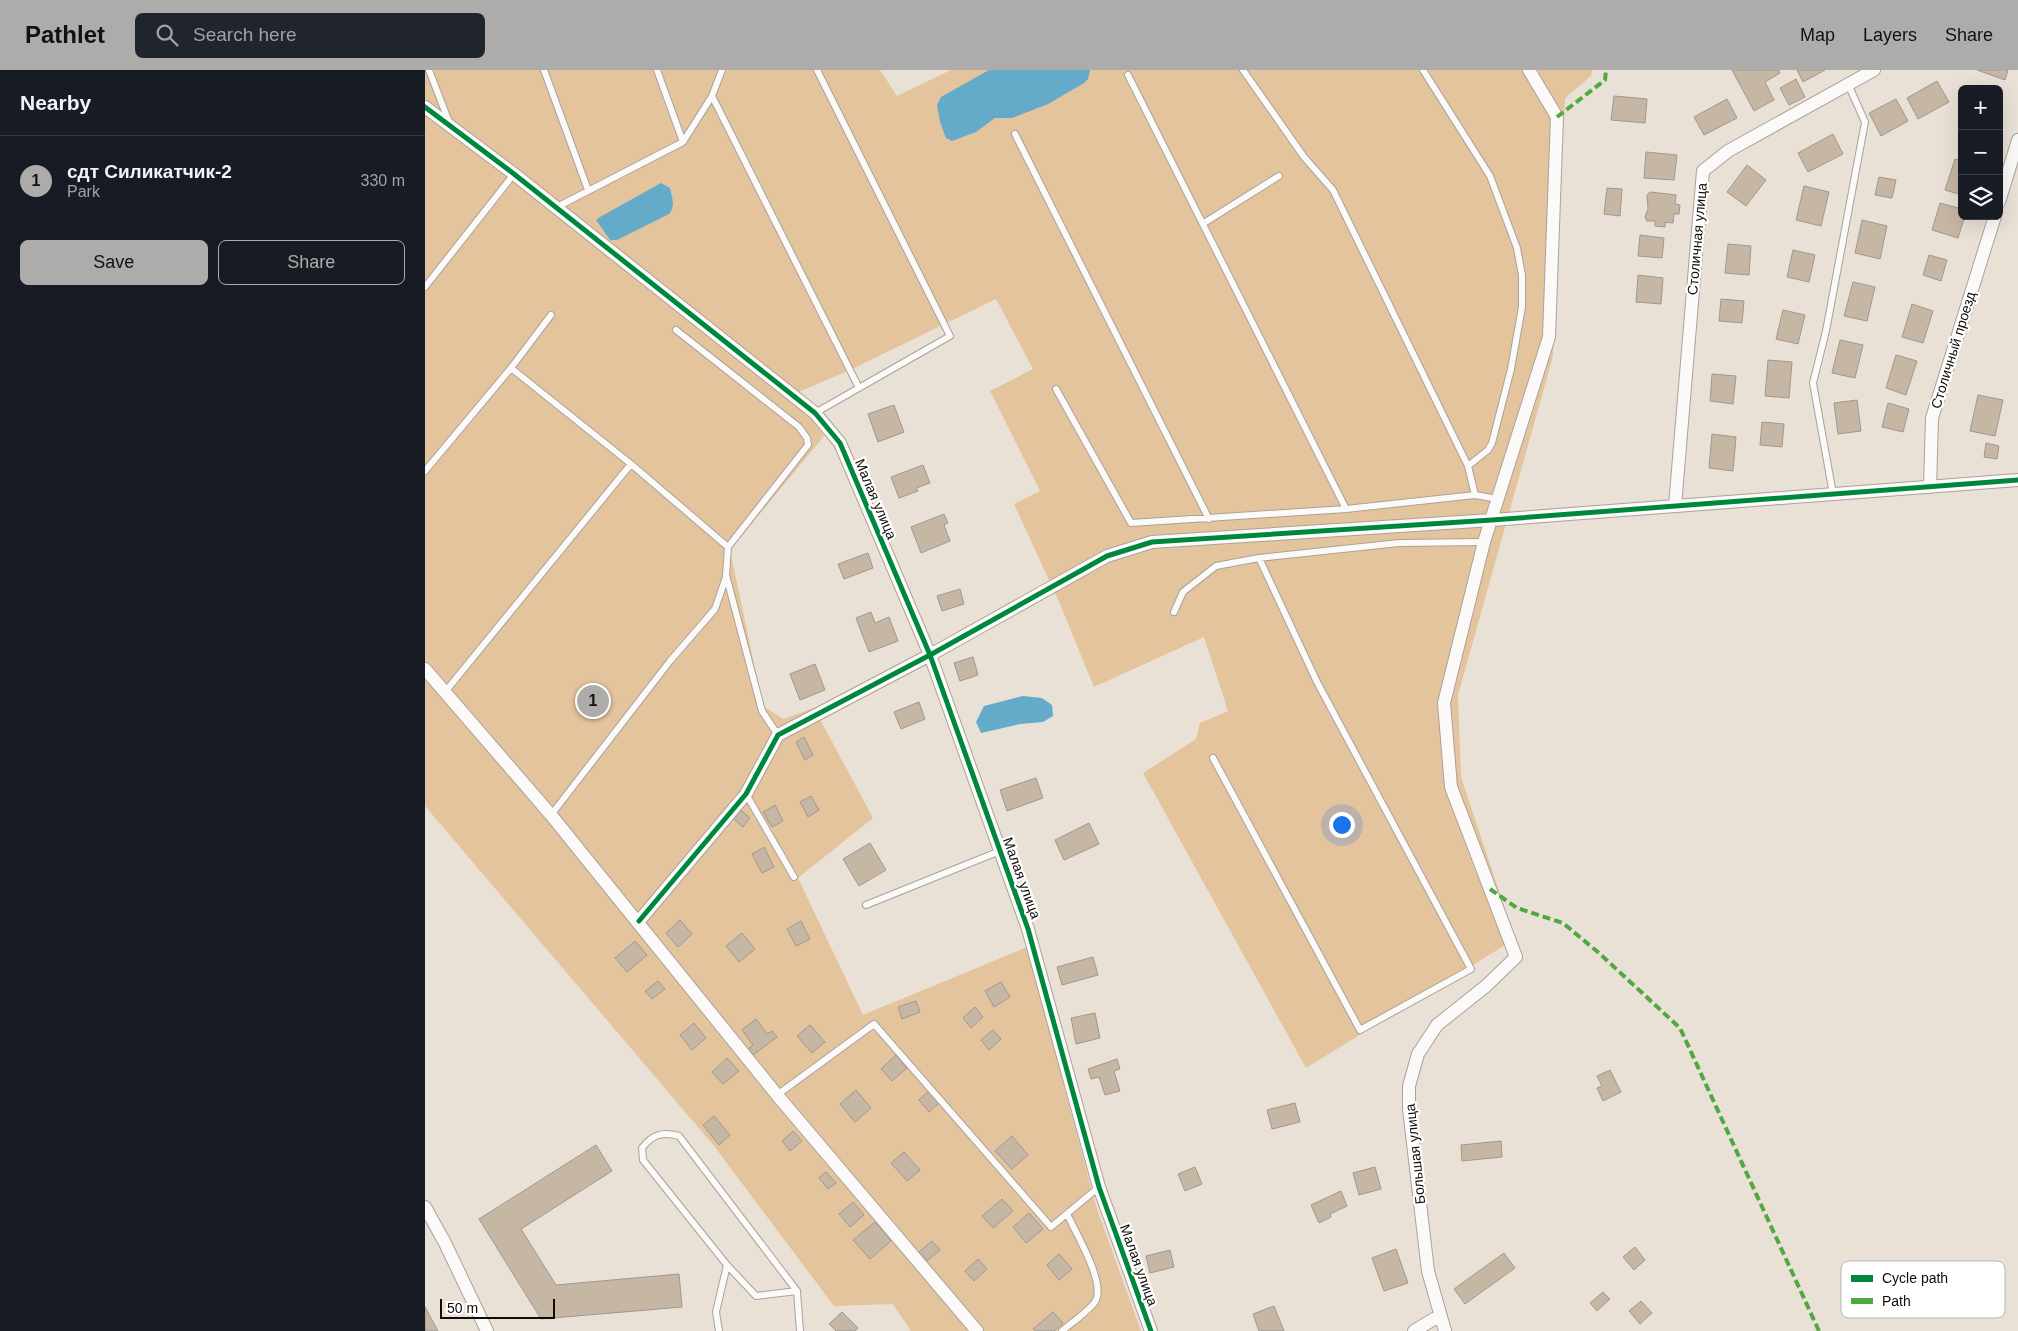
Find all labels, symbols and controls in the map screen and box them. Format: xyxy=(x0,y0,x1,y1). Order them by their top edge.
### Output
search box xyxy=(135,13,485,58)
text: Pathlet xyxy=(25,21,105,48)
icon: search xyxy=(153,21,181,49)
text: Search here xyxy=(193,24,297,45)
text: Map xyxy=(1800,25,1835,45)
text: Layers xyxy=(1863,25,1917,45)
text: Share xyxy=(1945,25,1993,45)
map controls xyxy=(1958,85,2003,220)
button: + xyxy=(1958,85,2003,130)
text: Nearby xyxy=(20,91,91,114)
button: − xyxy=(1958,130,2003,175)
text: сдт Силикатчик-2 xyxy=(67,161,232,182)
text: 1 xyxy=(32,172,40,189)
text: 330 m xyxy=(361,172,405,189)
button: layers xyxy=(1958,175,2003,220)
street label: Столичная улица xyxy=(1684,182,1710,296)
text: Park xyxy=(67,183,100,200)
button: Save xyxy=(20,240,208,285)
button: Share xyxy=(218,240,405,285)
street label: Столичный проезд xyxy=(1928,290,1978,410)
street label: Малая улица xyxy=(852,457,900,542)
pin: 1 xyxy=(577,682,609,720)
your location xyxy=(1329,812,1355,838)
street label: Малая улица xyxy=(1000,835,1044,921)
street label: Большая улица xyxy=(1402,1103,1428,1205)
street label: Малая улица xyxy=(1117,1222,1161,1308)
legend xyxy=(1841,1261,2005,1318)
text: Cycle path xyxy=(1882,1270,1948,1286)
text: Path xyxy=(1882,1293,1911,1309)
scale bar xyxy=(440,1296,555,1319)
text: 50 m xyxy=(447,1300,478,1316)

